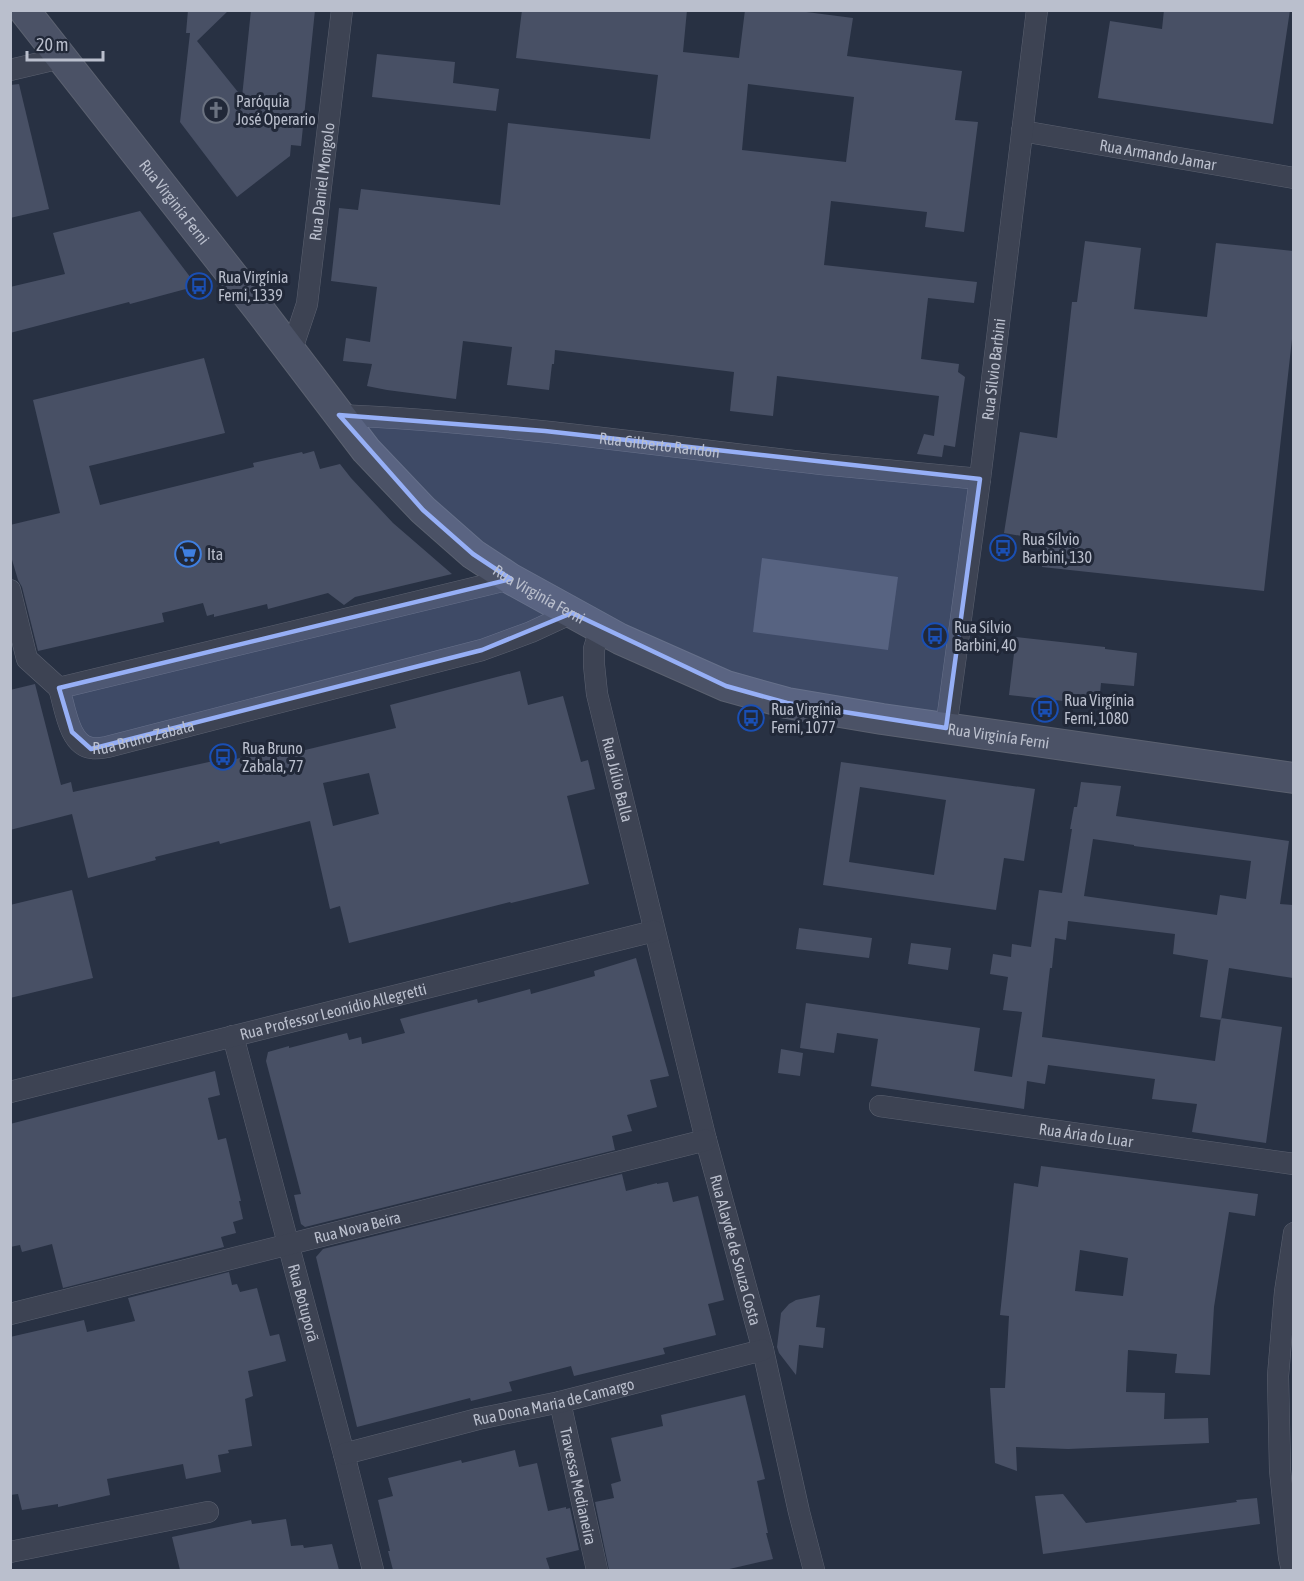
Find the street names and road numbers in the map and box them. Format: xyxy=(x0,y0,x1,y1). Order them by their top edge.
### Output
street label: Rua Daniel Mongolo xyxy=(306,121,338,241)
street label: Rua Armando Jamar xyxy=(1098,136,1218,173)
street label: Rua Virginía Ferni xyxy=(136,156,213,248)
street label: Rua Silvio Barbini xyxy=(978,317,1008,421)
street label: Rua Gilberto Randon xyxy=(598,429,721,461)
street label: Rua Virginía Ferni xyxy=(490,561,588,627)
street label: Rua Bruno Zabala xyxy=(92,716,196,757)
street label: Rua Virginía Ferni xyxy=(947,720,1051,752)
street label: Rua Júlio Balla xyxy=(599,735,637,824)
street label: Rua Professor Leonídio Allegretti xyxy=(238,979,428,1043)
street label: Rua Ária do Luar xyxy=(1038,1119,1134,1150)
street label: Rua Alayde de Souza Costa xyxy=(707,1173,765,1327)
street label: Rua Nova Beira xyxy=(312,1208,403,1247)
street label: Rua Botuporã xyxy=(285,1262,323,1344)
street label: Rua Dona Maria de Camargo xyxy=(471,1374,636,1429)
street label: Travessa Medianeira xyxy=(557,1426,600,1546)

